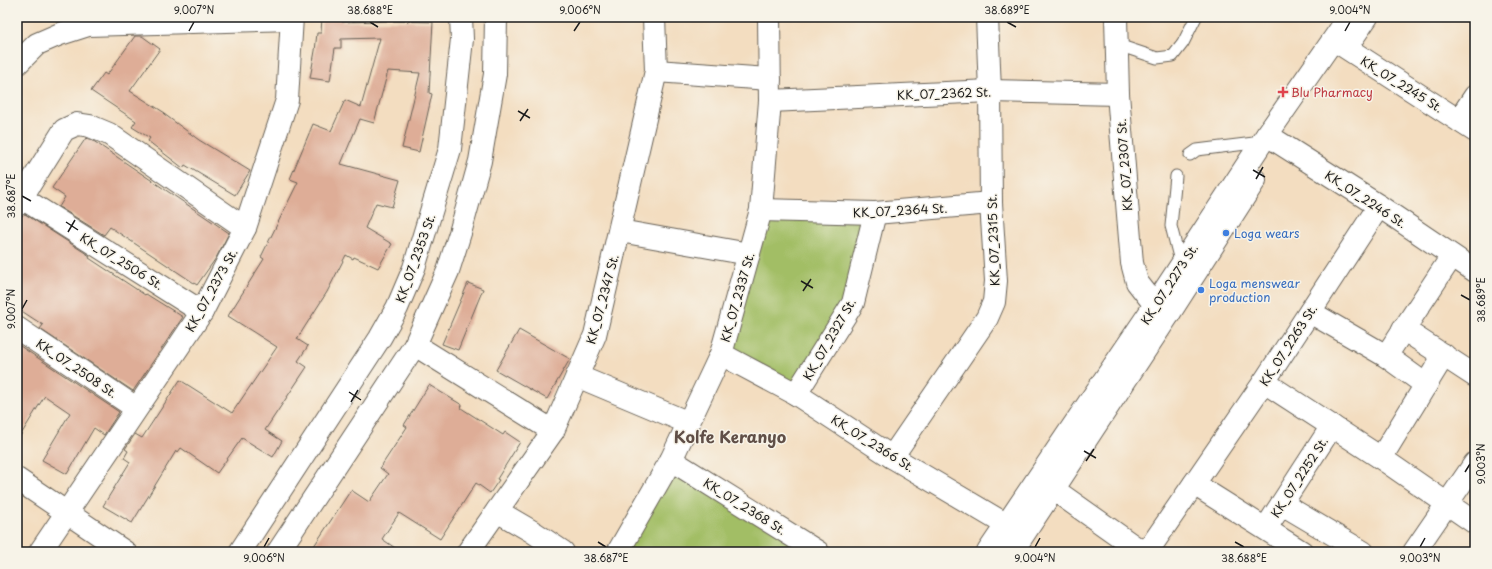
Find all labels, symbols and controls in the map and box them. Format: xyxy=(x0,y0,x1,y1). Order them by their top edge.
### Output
text: 9.007°N xyxy=(174,2,214,17)
text: 38.688°E xyxy=(347,2,393,17)
text: 9.006°N xyxy=(559,2,601,17)
text: 38.689°E xyxy=(984,2,1030,17)
text: 9.004°N xyxy=(1329,2,1371,17)
street label: KK_07_2245 St. xyxy=(1357,51,1447,117)
street label: KK_07_2362 St. xyxy=(896,82,992,104)
place label: Blu Pharmacy xyxy=(1291,83,1373,101)
marker: Blu Pharmacy xyxy=(1278,87,1288,97)
street label: KK_07_2307 St. xyxy=(1112,118,1136,212)
street label: KK_07_2246 St. xyxy=(1322,166,1410,232)
text: 38.687°E xyxy=(3,174,18,218)
street label: KK_07_2315 St. xyxy=(982,194,1004,286)
street label: KK_07_2364 St. xyxy=(852,199,948,221)
street label: KK_07_2353 St. xyxy=(391,211,439,305)
place label: Loga wears xyxy=(1234,224,1300,242)
street label: KK_07_2506 St. xyxy=(77,228,167,294)
marker: Loga wears xyxy=(1221,228,1231,238)
street label: KK_07_2273 St. xyxy=(1136,240,1202,328)
street label: KK_07_2373 St. xyxy=(181,245,241,335)
street label: KK_07_2337 St. xyxy=(716,250,758,344)
street label: KK_07_2347 St. xyxy=(581,252,623,346)
place label: Loga menswear production xyxy=(1209,274,1300,306)
text: 38.689°E xyxy=(1473,277,1488,323)
marker: Loga menswear production xyxy=(1196,285,1206,295)
text: 9.007°N xyxy=(3,289,18,329)
street label: KK_07_2327 St. xyxy=(798,295,860,383)
street label: KK_07_2263 St. xyxy=(1255,301,1321,389)
street label: KK_07_2508 St. xyxy=(33,334,121,402)
street label: KK_07_2366 St. xyxy=(828,410,918,476)
district label: Kolfe Keranyo xyxy=(674,424,787,448)
street label: KK_07_2252 St. xyxy=(1266,433,1332,521)
text: 9.003°N xyxy=(1473,443,1488,485)
street label: KK_07_2368 St. xyxy=(700,473,790,539)
text: 9.006°N xyxy=(243,550,285,565)
text: 38.687°E xyxy=(584,550,628,565)
text: 9.004°N xyxy=(1014,550,1056,565)
text: 38.688°E xyxy=(1221,550,1267,565)
text: 9.003°N xyxy=(1399,550,1441,565)

